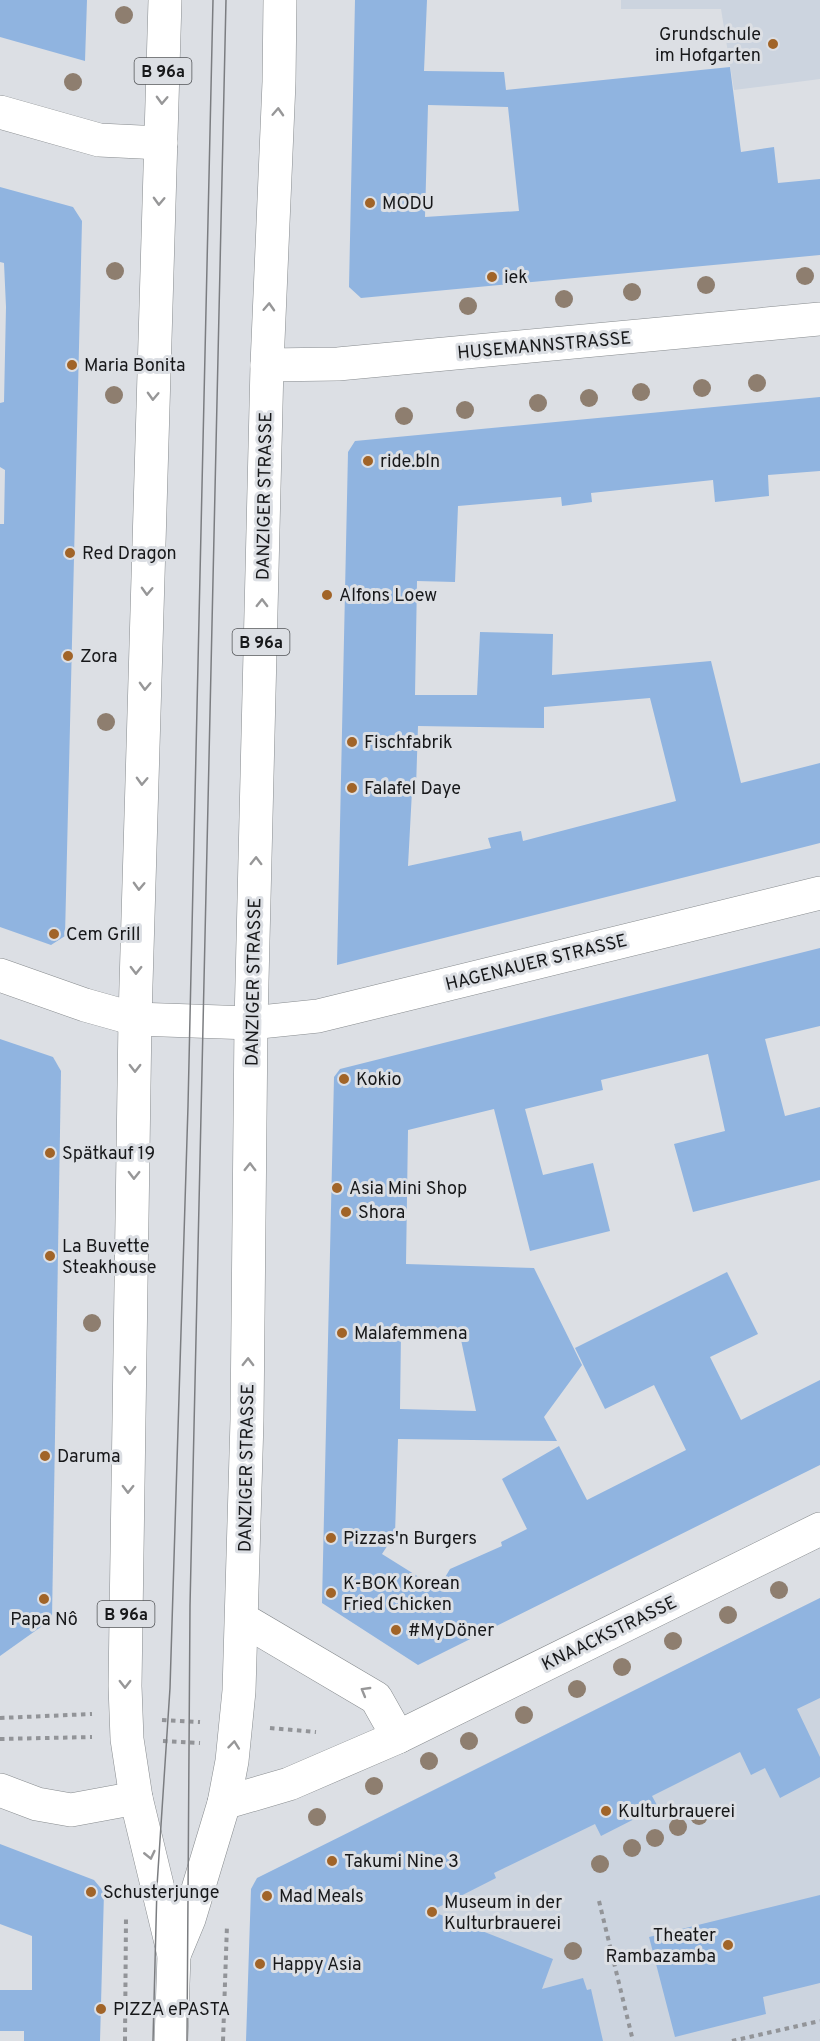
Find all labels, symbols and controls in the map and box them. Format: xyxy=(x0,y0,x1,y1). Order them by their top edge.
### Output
place label: Grundschule im Hofgarten xyxy=(655,24,761,68)
marker: Grundschule im Hofgarten xyxy=(766,37,780,51)
road number: B 96a xyxy=(134,58,192,84)
one-way arrow xyxy=(156,96,168,105)
one-way arrow xyxy=(272,107,285,116)
place label: MODU xyxy=(382,193,434,216)
marker: MODU xyxy=(363,196,377,210)
one-way arrow xyxy=(153,197,165,206)
place label: iek xyxy=(504,267,528,290)
marker: iek xyxy=(485,270,499,284)
one-way arrow xyxy=(263,302,276,311)
street label: HUSEMANNSTRASSE xyxy=(456,327,632,366)
place label: Maria Bonita xyxy=(84,355,186,378)
marker: Maria Bonita xyxy=(65,358,79,372)
one-way arrow xyxy=(147,392,160,401)
street label: DANZIGER STRASSE xyxy=(253,412,278,580)
place label: ride.bln xyxy=(380,451,440,474)
marker: ride.bln xyxy=(361,454,375,468)
place label: Red Dragon xyxy=(82,543,177,566)
marker: Red Dragon xyxy=(63,546,77,560)
place label: Alfons Loew xyxy=(339,585,437,608)
one-way arrow xyxy=(141,587,154,596)
marker: Alfons Loew xyxy=(320,588,334,602)
one-way arrow xyxy=(256,598,268,607)
road number: B 96a xyxy=(232,629,290,655)
place label: Zora xyxy=(80,646,117,669)
marker: Zora xyxy=(61,649,75,663)
one-way arrow xyxy=(138,682,151,691)
place label: Fischfabrik xyxy=(364,732,453,755)
marker: Fischfabrik xyxy=(345,735,359,749)
one-way arrow xyxy=(136,777,148,786)
place label: Falafel Daye xyxy=(364,778,461,801)
marker: Falafel Daye xyxy=(345,781,359,795)
one-way arrow xyxy=(250,856,262,865)
one-way arrow xyxy=(132,882,145,891)
street label: DANZIGER STRASSE xyxy=(242,898,267,1066)
place label: Cem Grill xyxy=(66,924,140,947)
marker: Cem Grill xyxy=(47,927,61,941)
street label: HAGENAUER STRASSE xyxy=(443,930,630,997)
one-way arrow xyxy=(130,965,143,974)
one-way arrow xyxy=(129,1063,141,1072)
place label: Kokio xyxy=(356,1069,402,1092)
marker: Kokio xyxy=(337,1072,351,1086)
place label: Spätkauf 19 xyxy=(62,1143,155,1166)
marker: Spätkauf 19 xyxy=(43,1146,57,1160)
one-way arrow xyxy=(244,1162,256,1171)
one-way arrow xyxy=(127,1171,140,1180)
place label: Asia Mini Shop xyxy=(349,1178,467,1201)
marker: Asia Mini Shop xyxy=(330,1181,344,1195)
place label: Shora xyxy=(358,1202,405,1225)
marker: Shora xyxy=(339,1205,353,1219)
place label: La Buvette Steakhouse xyxy=(62,1236,156,1280)
marker: La Buvette Steakhouse xyxy=(43,1249,57,1263)
place label: Malafemmena xyxy=(354,1323,468,1346)
marker: Malafemmena xyxy=(335,1326,349,1340)
one-way arrow xyxy=(242,1357,254,1366)
one-way arrow xyxy=(124,1366,136,1375)
street label: DANZIGER STRASSE xyxy=(235,1384,260,1552)
place label: Daruma xyxy=(57,1446,121,1469)
marker: Daruma xyxy=(38,1449,52,1463)
one-way arrow xyxy=(122,1484,134,1493)
place label: Pizzas'n Burgers xyxy=(343,1528,477,1551)
marker: Pizzas'n Burgers xyxy=(324,1531,338,1545)
place label: K-BOK Korean Fried Chicken xyxy=(343,1573,460,1617)
marker: K-BOK Korean Fried Chicken xyxy=(324,1586,338,1600)
marker: Papa Nô xyxy=(37,1592,51,1606)
street label: KNAACKSTRASSE xyxy=(538,1592,681,1677)
road number: B 96a xyxy=(98,1601,154,1627)
place label: Papa Nô xyxy=(10,1609,78,1632)
place label: #MyDöner xyxy=(408,1620,494,1643)
marker: #MyDöner xyxy=(389,1623,403,1637)
one-way arrow xyxy=(119,1679,131,1688)
one-way arrow xyxy=(361,1687,371,1698)
one-way arrow xyxy=(227,1740,240,1750)
place label: Kulturbrauerei xyxy=(618,1801,735,1824)
marker: Kulturbrauerei xyxy=(599,1804,613,1818)
one-way arrow xyxy=(143,1849,156,1859)
place label: Takumi Nine 3 xyxy=(344,1851,459,1874)
marker: Takumi Nine 3 xyxy=(325,1854,339,1868)
place label: Schusterjunge xyxy=(103,1882,219,1905)
marker: Schusterjunge xyxy=(84,1885,98,1899)
place label: Mad Meals xyxy=(279,1886,364,1909)
marker: Mad Meals xyxy=(260,1889,274,1903)
place label: Museum in der Kulturbrauerei xyxy=(444,1892,562,1936)
marker: Museum in der Kulturbrauerei xyxy=(425,1905,439,1919)
place label: Theater Rambazamba xyxy=(606,1925,716,1969)
marker: Theater Rambazamba xyxy=(721,1938,735,1952)
place label: Happy Asia xyxy=(272,1954,362,1977)
marker: Happy Asia xyxy=(253,1957,267,1971)
place label: PIZZA ePASTA xyxy=(113,1999,230,2022)
marker: PIZZA ePASTA xyxy=(94,2002,108,2016)

